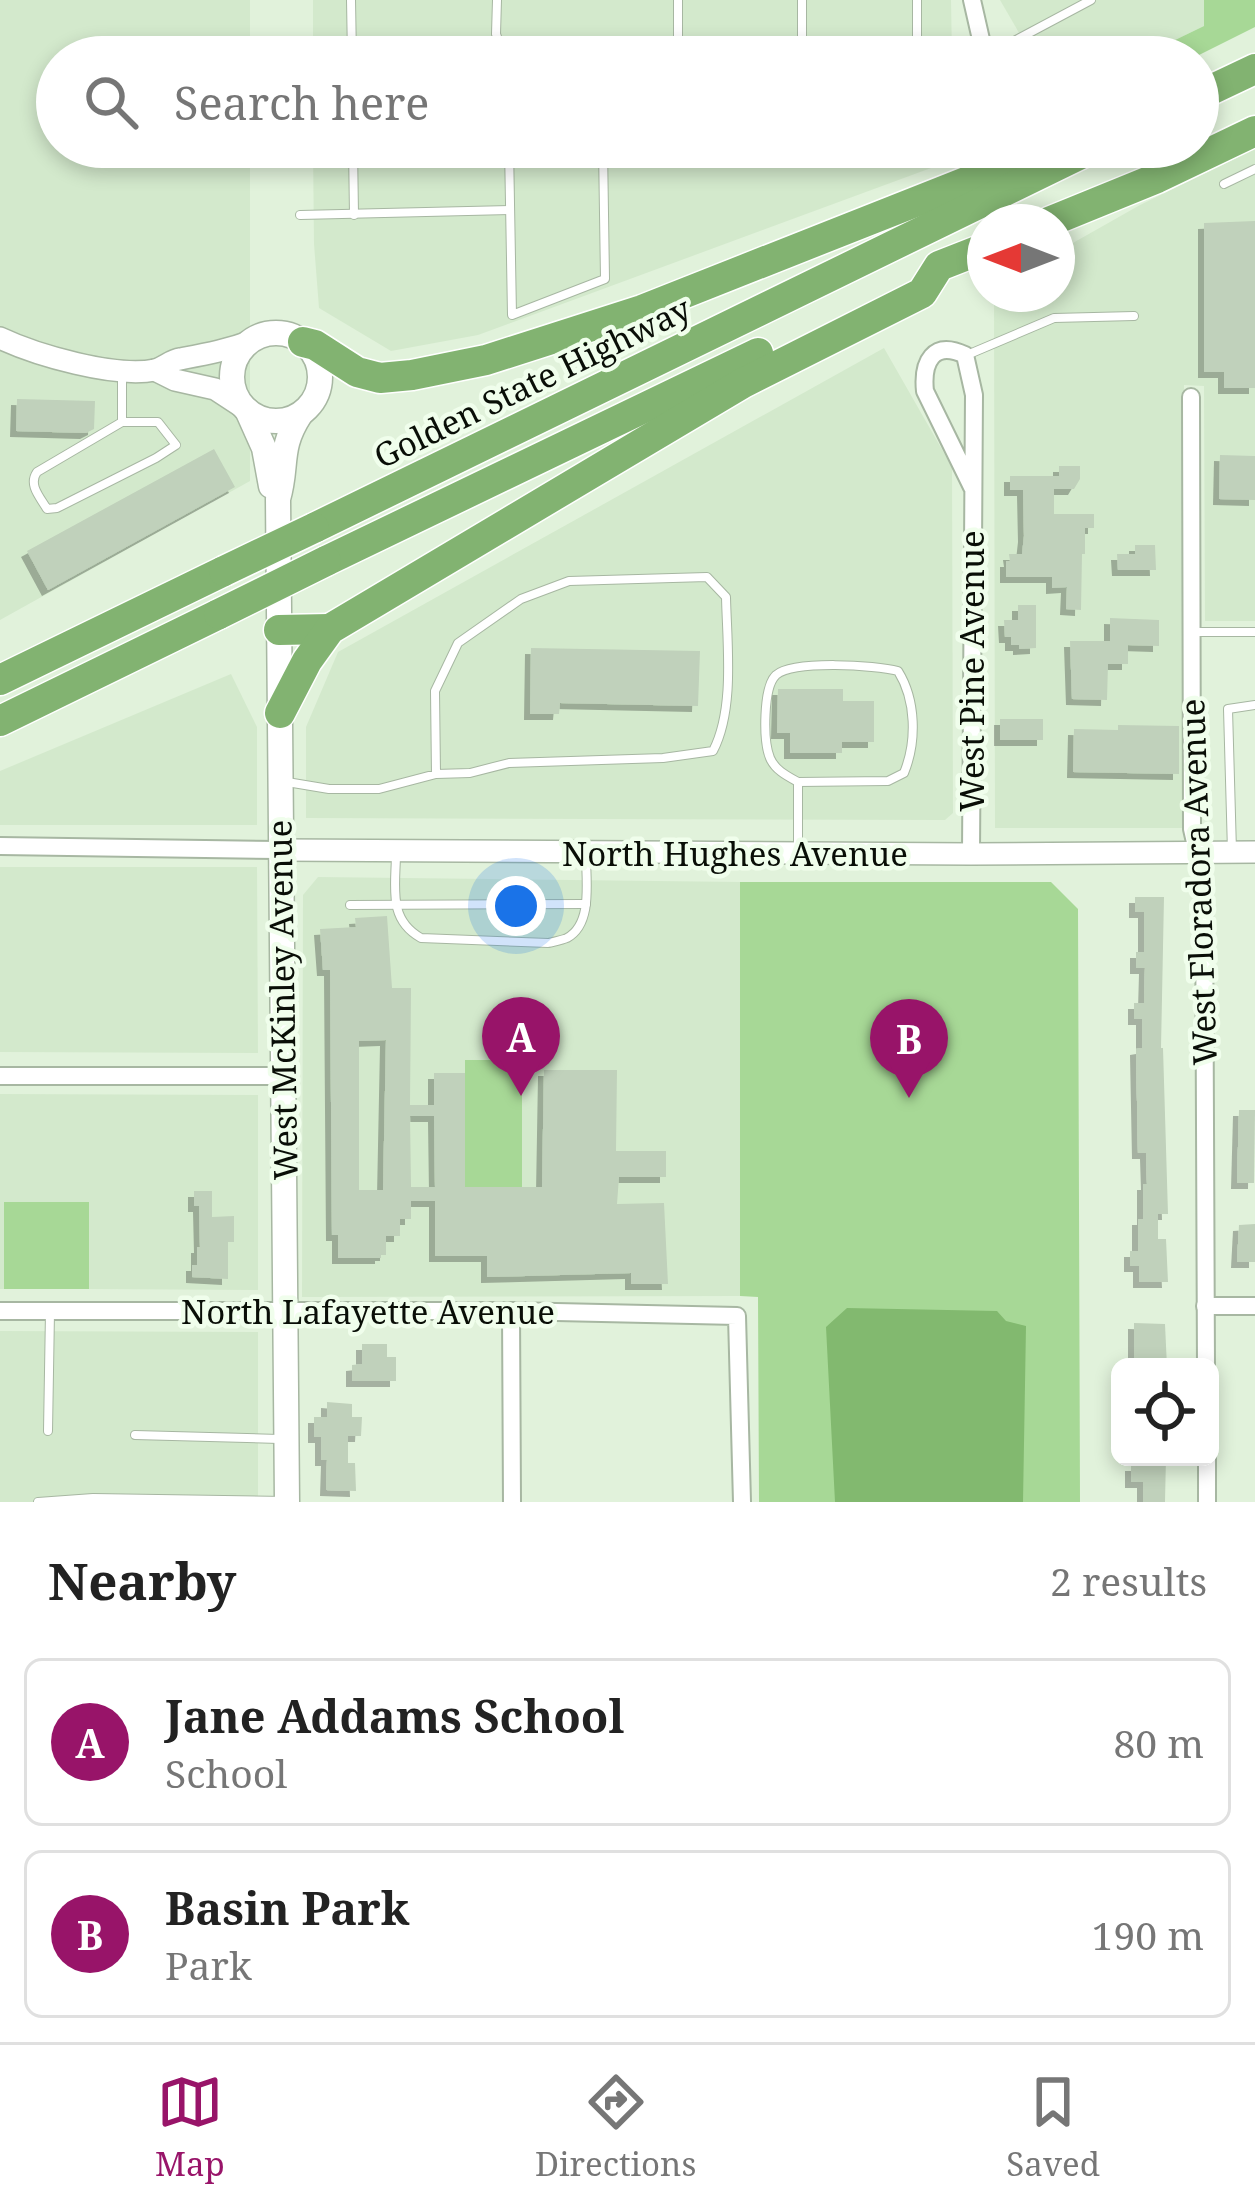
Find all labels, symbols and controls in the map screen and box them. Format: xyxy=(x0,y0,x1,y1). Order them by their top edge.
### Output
search box xyxy=(36,36,1219,168)
icon: search xyxy=(78,69,144,135)
text: Search here xyxy=(174,72,429,133)
north arrow xyxy=(967,204,1075,312)
street label: Golden State Highway xyxy=(366,286,698,478)
street label: West Pine Avenue xyxy=(949,530,994,812)
street label: West Floradora Avenue xyxy=(1169,698,1227,1066)
street label: West McKinley Avenue xyxy=(256,819,308,1181)
street label: North Hughes Avenue xyxy=(562,831,908,876)
your location xyxy=(486,876,546,936)
pin: A xyxy=(482,997,560,1096)
pin: B xyxy=(870,999,948,1098)
street label: North Lafayette Avenue xyxy=(181,1289,555,1334)
map controls xyxy=(1111,1358,1219,1466)
button: locate xyxy=(1111,1358,1219,1466)
text: Nearby xyxy=(48,1545,236,1615)
text: 2 results xyxy=(1050,1554,1207,1607)
text: Jane Addams School xyxy=(165,1685,624,1746)
text: A xyxy=(75,1716,105,1769)
text: 80 m xyxy=(1113,1716,1204,1769)
text: School xyxy=(165,1746,287,1799)
text: Basin Park xyxy=(165,1877,409,1938)
text: B xyxy=(77,1908,103,1961)
text: 190 m xyxy=(1092,1908,1204,1961)
text: Park xyxy=(165,1938,252,1991)
tab: Map xyxy=(155,2069,225,2186)
tab: Directions xyxy=(535,2069,696,2186)
tab: Saved xyxy=(1006,2069,1100,2186)

